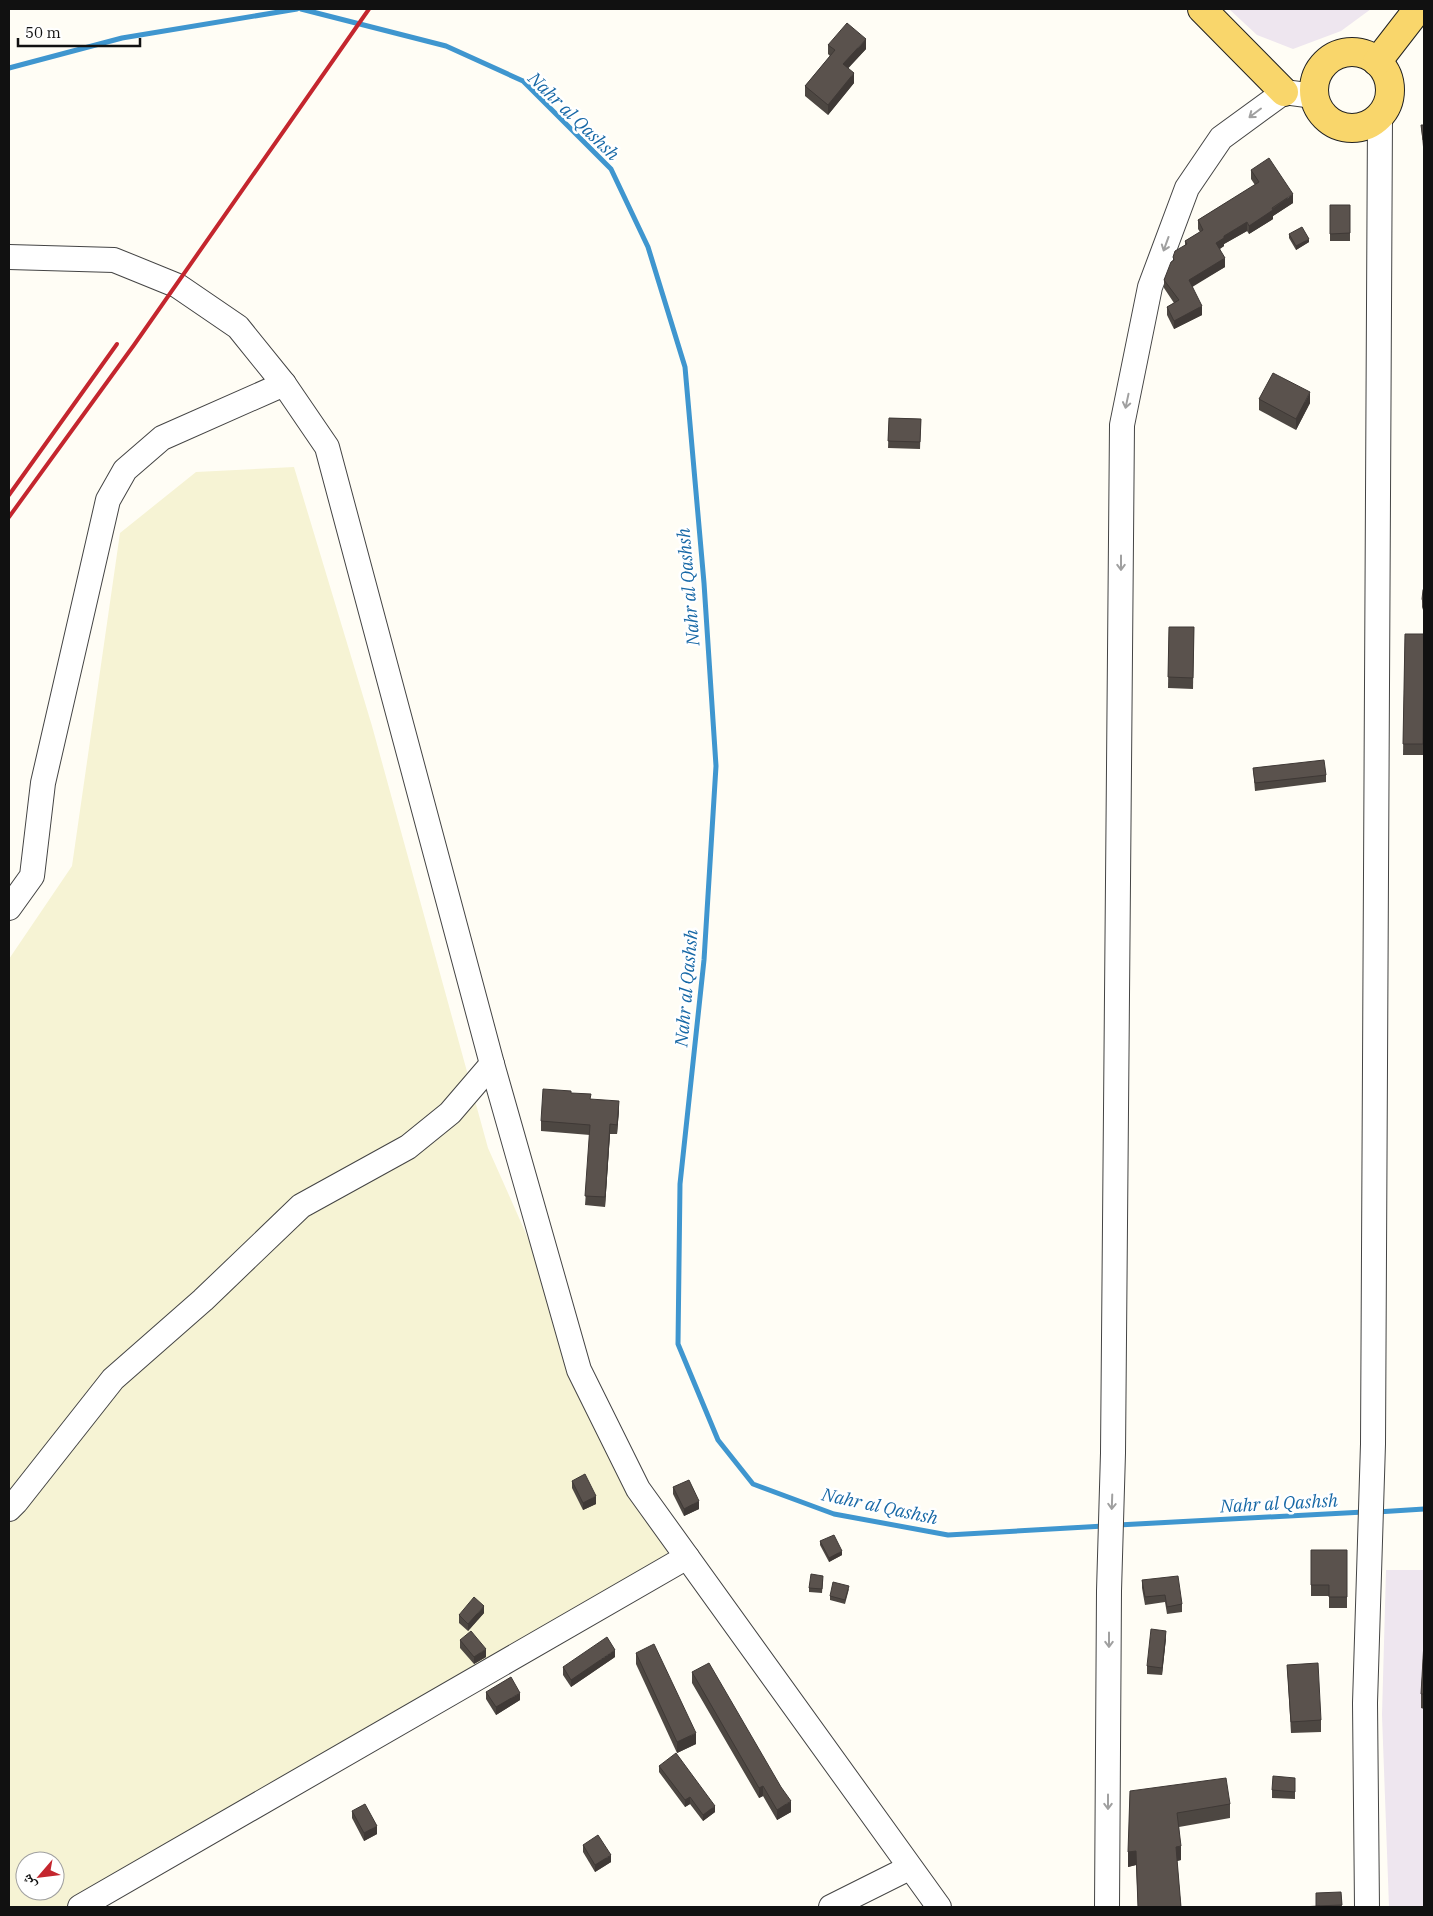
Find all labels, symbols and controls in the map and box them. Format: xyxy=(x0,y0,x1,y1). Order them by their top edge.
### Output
scale bar xyxy=(18,15,140,47)
text: 50 m xyxy=(25,23,61,42)
water label: Nahr al Qashsh xyxy=(523,66,624,165)
one-way arrow xyxy=(1248,108,1262,118)
one-way arrow xyxy=(1161,236,1170,251)
one-way arrow xyxy=(1121,393,1131,409)
water label: Nahr al Qashsh xyxy=(671,527,705,648)
one-way arrow xyxy=(1116,554,1126,571)
water label: Nahr al Qashsh xyxy=(669,928,703,1049)
water label: Nahr al Qashsh xyxy=(819,1482,940,1530)
water label: Nahr al Qashsh xyxy=(1219,1488,1339,1518)
one-way arrow xyxy=(1107,1494,1116,1510)
one-way arrow xyxy=(1104,1632,1114,1648)
one-way arrow xyxy=(1103,1794,1113,1810)
north arrow xyxy=(15,1851,65,1901)
text: ش xyxy=(17,1871,40,1893)

